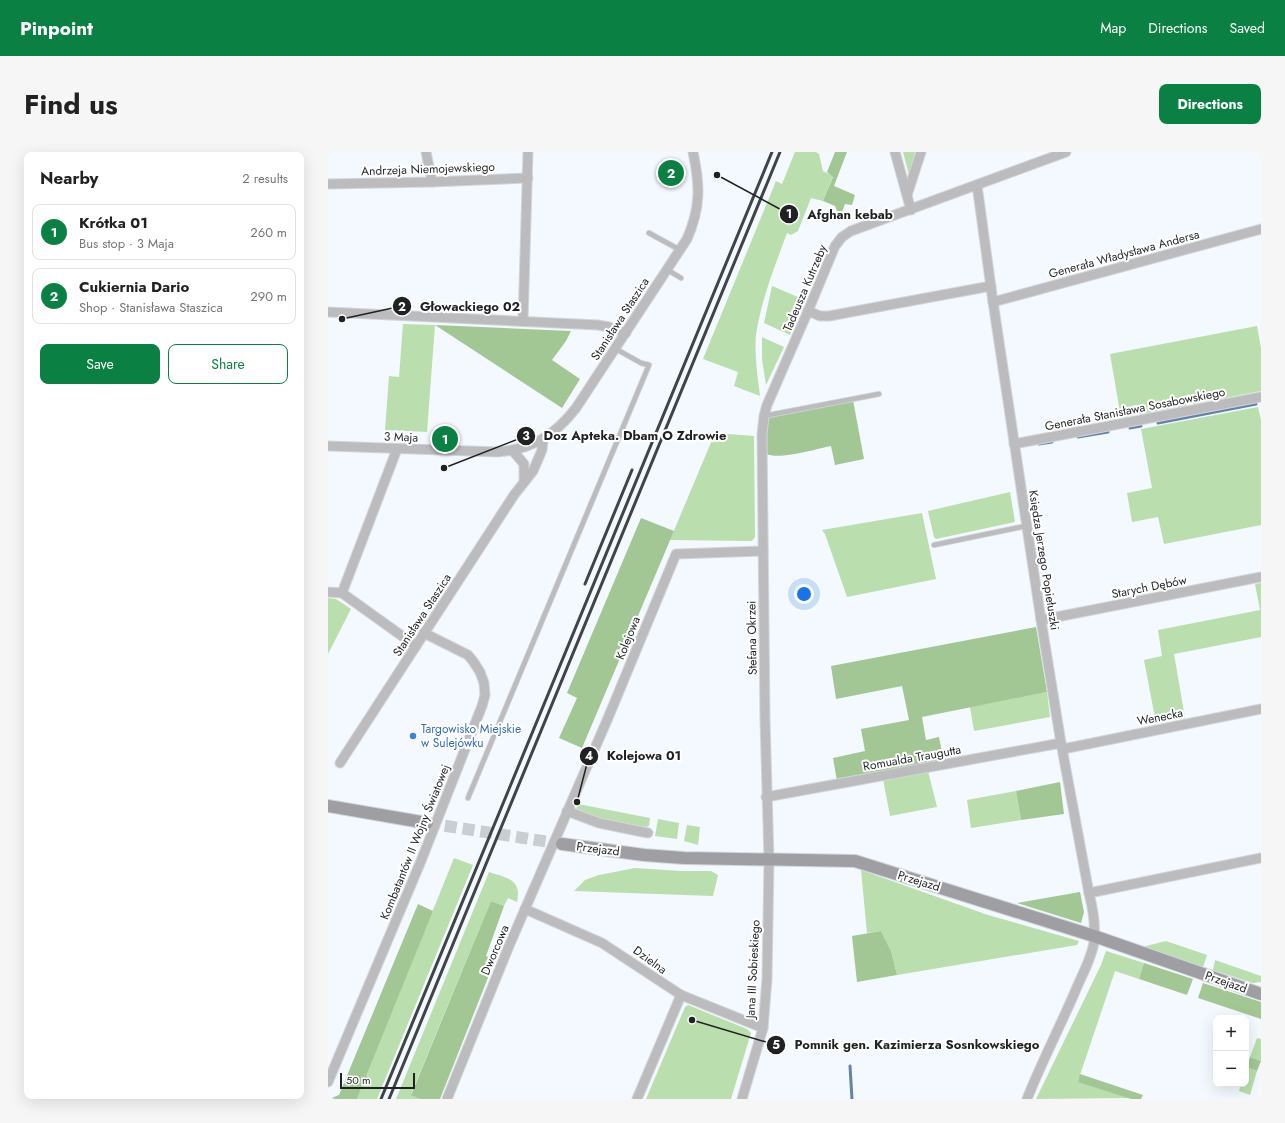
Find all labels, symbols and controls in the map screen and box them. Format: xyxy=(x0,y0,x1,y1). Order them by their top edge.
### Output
text: Pinpoint xyxy=(20,15,93,42)
text: Map xyxy=(1100,18,1126,38)
text: Directions xyxy=(1148,18,1208,38)
text: Saved xyxy=(1230,18,1265,38)
text: Find us xyxy=(24,84,118,125)
button: Directions xyxy=(1159,84,1261,124)
street label: Andrzeja Niemojewskiego xyxy=(361,158,496,180)
pin: 2 xyxy=(658,158,684,188)
text: Nearby xyxy=(40,166,98,190)
text: 2 results xyxy=(242,169,288,188)
callout: Afghan kebab xyxy=(779,202,901,227)
text: 1 xyxy=(786,205,792,223)
text: Afghan kebab xyxy=(806,205,893,224)
text: Krótka 01 xyxy=(79,212,148,234)
text: 1 xyxy=(51,223,57,242)
text: 260 m xyxy=(250,223,287,242)
street label: Generała Władysława Andersa xyxy=(1047,225,1202,283)
text: Bus stop · 3 Maja xyxy=(79,234,174,253)
street label: Tadeusza Kutrzeby xyxy=(779,241,832,334)
street label: Stanisława Staszica xyxy=(586,274,654,364)
text: Cukiernia Dario xyxy=(79,276,189,298)
text: 2 xyxy=(50,287,58,306)
text: 290 m xyxy=(250,287,287,306)
callout: Głowackiego 02 xyxy=(392,294,528,319)
text: Głowackiego 02 xyxy=(420,297,520,316)
text: Shop · Stanisława Staszica xyxy=(79,298,223,317)
text: 2 xyxy=(398,298,406,316)
button: Save xyxy=(40,344,160,384)
button: Share xyxy=(168,344,288,384)
street label: Generała Stanisława Sosabowskiego xyxy=(1043,383,1227,435)
callout: Doz Apteka. Dbam O Zdrowie xyxy=(516,423,735,448)
pin: 1 xyxy=(432,424,458,454)
text: Doz Apteka. Dbam O Zdrowie xyxy=(544,426,727,445)
street label: 3 Maja xyxy=(383,427,419,447)
text: 3 xyxy=(522,427,530,445)
street label: Księdza Jerzego Popiełuszki xyxy=(1024,489,1064,631)
street label: Stanisława Staszica xyxy=(388,570,456,660)
street label: Starych Dębów xyxy=(1110,571,1189,603)
your location xyxy=(794,584,814,604)
street label: Stefana Okrzei xyxy=(742,601,762,675)
street label: Kolejowa xyxy=(611,613,645,662)
street label: Wenecka xyxy=(1136,704,1185,730)
place label: Targowisko Miejskie w Sulejówku xyxy=(421,720,521,752)
marker: Targowisko Miejskie w Sulejówku xyxy=(408,731,418,741)
street label: Romualda Traugutta xyxy=(862,740,963,775)
callout: Kolejowa 01 xyxy=(579,743,689,768)
text: Kolejowa 01 xyxy=(607,746,681,765)
text: 4 xyxy=(585,747,593,765)
street label: Kombatantów II Wojny Światowej xyxy=(376,762,454,922)
street label: Przejazd xyxy=(575,837,621,861)
street label: Przejazd xyxy=(896,866,942,896)
street label: Jana III Sobieskiego xyxy=(741,919,765,1021)
street label: Dworcowa xyxy=(476,922,514,978)
street label: Dzielna xyxy=(629,942,671,979)
street label: Przejazd xyxy=(1203,966,1249,998)
map controls xyxy=(1213,1015,1249,1087)
button: + xyxy=(1213,1015,1249,1051)
callout: Pomnik gen. Kazimierza Sosnkowskiego xyxy=(766,1032,1047,1057)
text: Pomnik gen. Kazimierza Sosnkowskiego xyxy=(795,1035,1040,1054)
text: 5 xyxy=(772,1036,780,1054)
button: − xyxy=(1213,1051,1249,1087)
scale bar xyxy=(340,1071,415,1090)
text: 50 m xyxy=(346,1072,371,1088)

